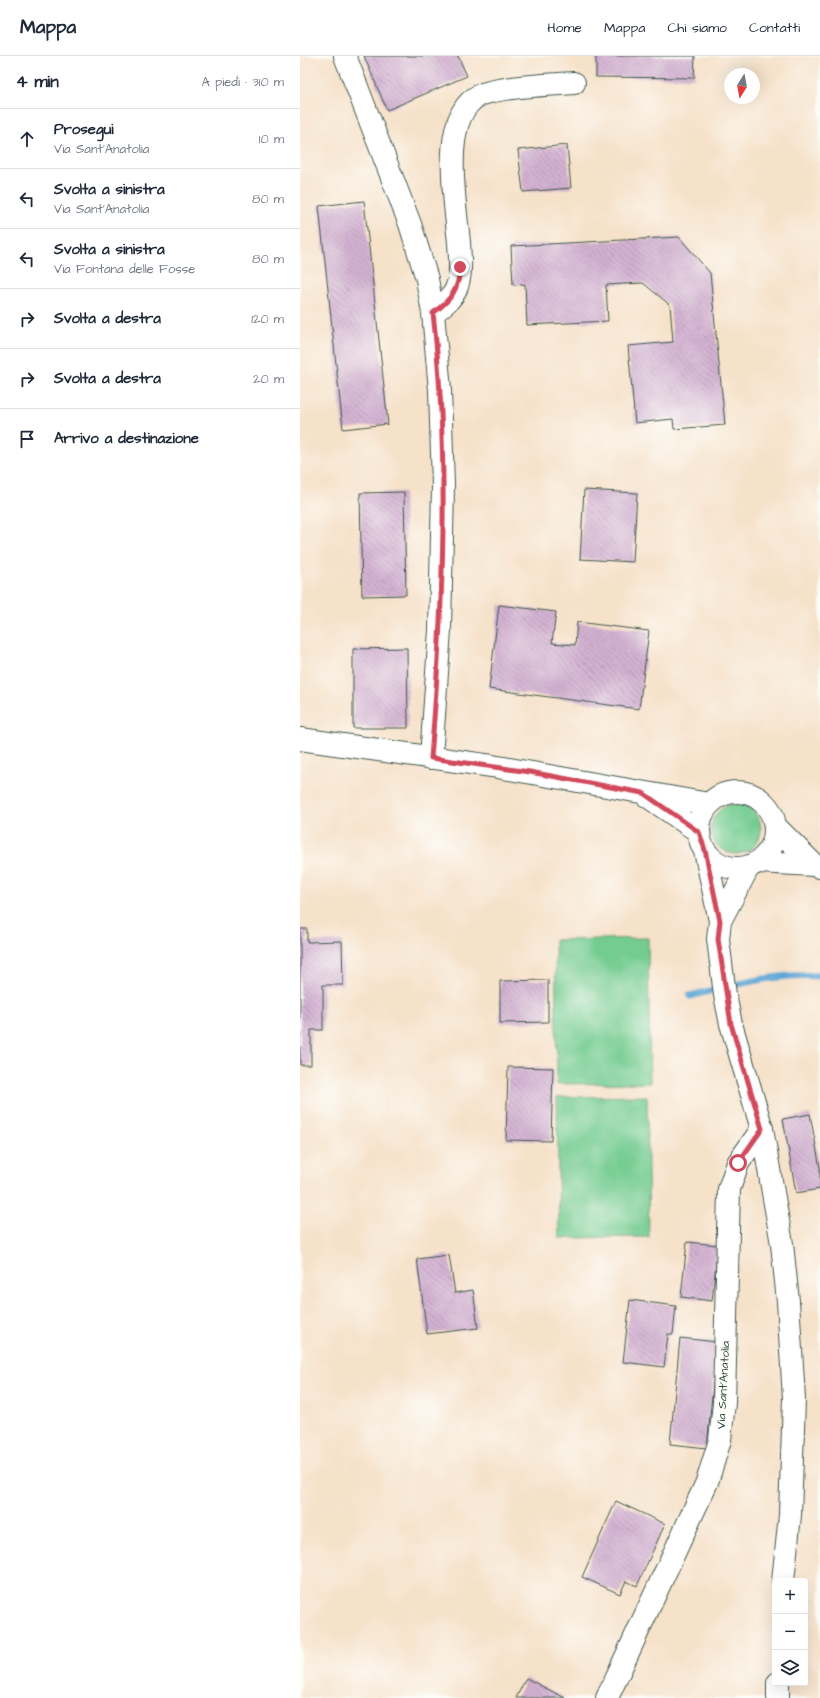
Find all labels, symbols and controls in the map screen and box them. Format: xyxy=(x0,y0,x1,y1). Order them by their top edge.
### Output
text: Mappa xyxy=(20,14,76,41)
text: Home xyxy=(547,18,582,38)
text: Mappa xyxy=(604,18,645,38)
text: Chi siamo xyxy=(667,18,727,38)
text: Contatti xyxy=(749,18,800,38)
north arrow xyxy=(724,68,760,104)
text: 4 min xyxy=(16,70,59,94)
text: A piedi · 310 m xyxy=(202,73,284,91)
text: Prosegui xyxy=(54,119,114,140)
icon: ahead xyxy=(16,128,38,150)
text: 10 m xyxy=(259,130,284,148)
text: Via Sant'Anatolia xyxy=(54,140,149,158)
text: Svolta a sinistra xyxy=(54,179,165,200)
icon: left xyxy=(16,188,38,210)
text: 80 m xyxy=(252,190,284,208)
text: Via Sant'Anatolia xyxy=(54,200,149,218)
text: Svolta a sinistra xyxy=(54,239,165,260)
icon: left xyxy=(16,248,38,270)
text: 80 m xyxy=(252,250,284,268)
route end xyxy=(451,258,469,276)
text: Via Fontana delle Fosse xyxy=(54,260,195,278)
icon: right xyxy=(16,308,38,330)
text: Svolta a destra xyxy=(54,308,161,329)
text: 120 m xyxy=(251,310,284,328)
icon: right xyxy=(16,368,38,390)
text: Svolta a destra xyxy=(54,368,161,389)
text: 20 m xyxy=(253,370,284,388)
icon: arrive xyxy=(16,428,38,450)
text: Arrivo a destinazione xyxy=(54,428,199,449)
route start xyxy=(729,1154,747,1172)
street label: Via Sant'Anatolia xyxy=(713,1341,734,1429)
map controls xyxy=(772,1578,808,1686)
button: + xyxy=(772,1578,808,1614)
button: − xyxy=(772,1614,808,1650)
button: layers xyxy=(772,1650,808,1686)

